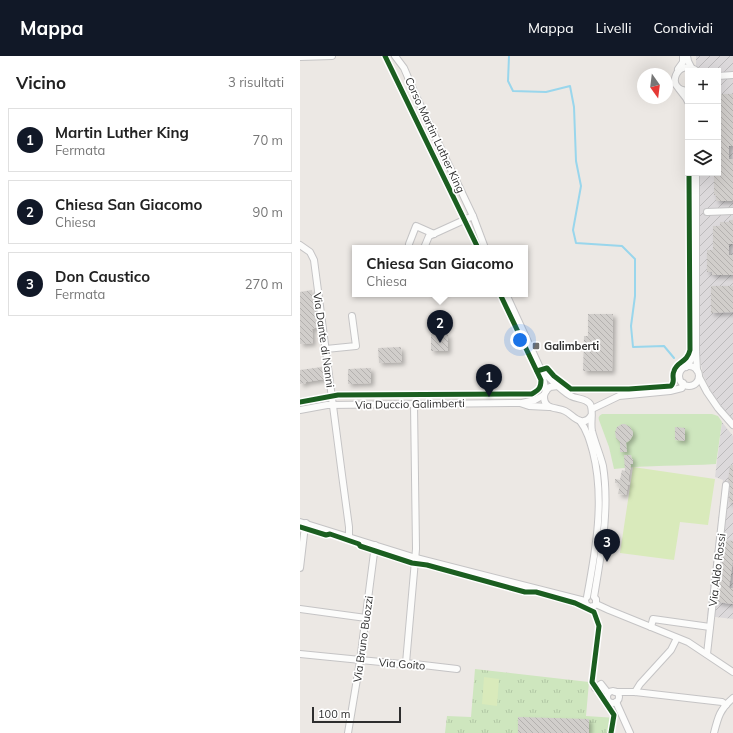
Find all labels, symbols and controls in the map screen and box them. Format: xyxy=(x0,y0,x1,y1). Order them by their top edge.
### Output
text: Mappa xyxy=(20,16,84,40)
text: Mappa xyxy=(528,19,574,37)
text: Livelli xyxy=(596,19,631,37)
text: Condividi xyxy=(653,19,713,37)
north arrow xyxy=(637,68,673,104)
map controls xyxy=(685,68,721,176)
button: + xyxy=(685,68,721,104)
text: Vicino xyxy=(16,72,66,93)
text: 3 risultati xyxy=(228,74,284,90)
street label: Corso Martin Luther King xyxy=(402,75,468,195)
button: − xyxy=(685,104,721,140)
text: Martin Luther King xyxy=(55,123,189,142)
text: 1 xyxy=(26,132,34,148)
text: 70 m xyxy=(253,132,283,148)
button: layers xyxy=(685,140,721,176)
text: Fermata xyxy=(55,142,105,158)
text: Chiesa San Giacomo xyxy=(55,195,202,214)
text: 2 xyxy=(26,204,34,220)
text: 90 m xyxy=(253,204,283,220)
text: Chiesa xyxy=(55,214,96,230)
popup xyxy=(352,245,528,297)
text: Chiesa San Giacomo xyxy=(366,254,514,273)
text: Don Caustico xyxy=(55,267,150,286)
text: Chiesa xyxy=(366,273,407,289)
text: 3 xyxy=(26,276,34,292)
text: 270 m xyxy=(245,276,283,292)
text: Fermata xyxy=(55,286,105,302)
street label: Via Dante di Nanni xyxy=(310,291,338,389)
pin: 2 xyxy=(427,310,453,343)
your location xyxy=(510,330,530,350)
place label: Galimberti xyxy=(544,339,599,353)
marker: Galimberti xyxy=(531,341,541,351)
pin: 1 xyxy=(476,364,502,397)
street label: Via Duccio Galimberti xyxy=(355,396,465,412)
pin: 3 xyxy=(594,529,620,562)
street label: Via Aldo Rossi xyxy=(706,533,728,607)
street label: Via Bruno Buozzi xyxy=(350,595,376,683)
street label: Via Goito xyxy=(378,655,426,673)
scale bar xyxy=(312,705,401,724)
text: 100 m xyxy=(318,707,350,721)

